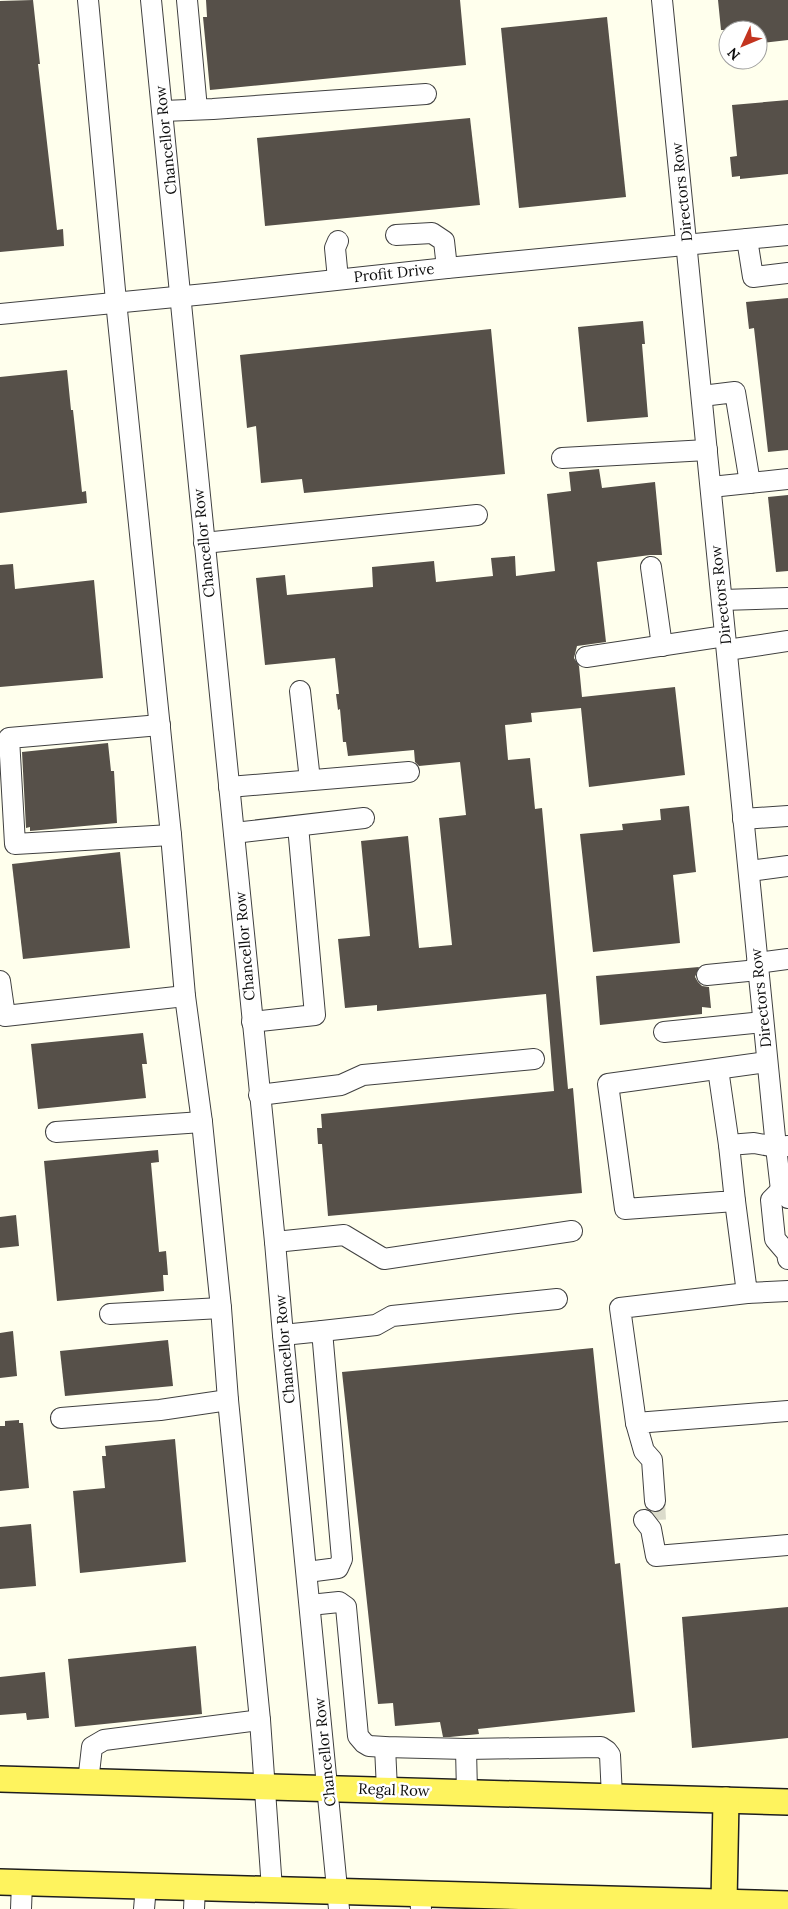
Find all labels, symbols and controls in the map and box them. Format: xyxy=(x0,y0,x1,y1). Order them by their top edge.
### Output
north arrow xyxy=(718,20,768,70)
text: N xyxy=(723,44,744,64)
street label: Chancellor Row xyxy=(150,85,181,196)
street label: Directors Row xyxy=(667,141,696,243)
street label: Profit Drive xyxy=(353,259,435,286)
street label: Chancellor Row xyxy=(188,488,219,599)
street label: Directors Row xyxy=(706,544,735,646)
street label: Chancellor Row xyxy=(230,891,259,1002)
street label: Directors Row xyxy=(746,947,775,1049)
street label: Chancellor Row xyxy=(270,1294,299,1405)
street label: Chancellor Row xyxy=(309,1697,340,1808)
street label: Regal Row xyxy=(358,1779,430,1800)

